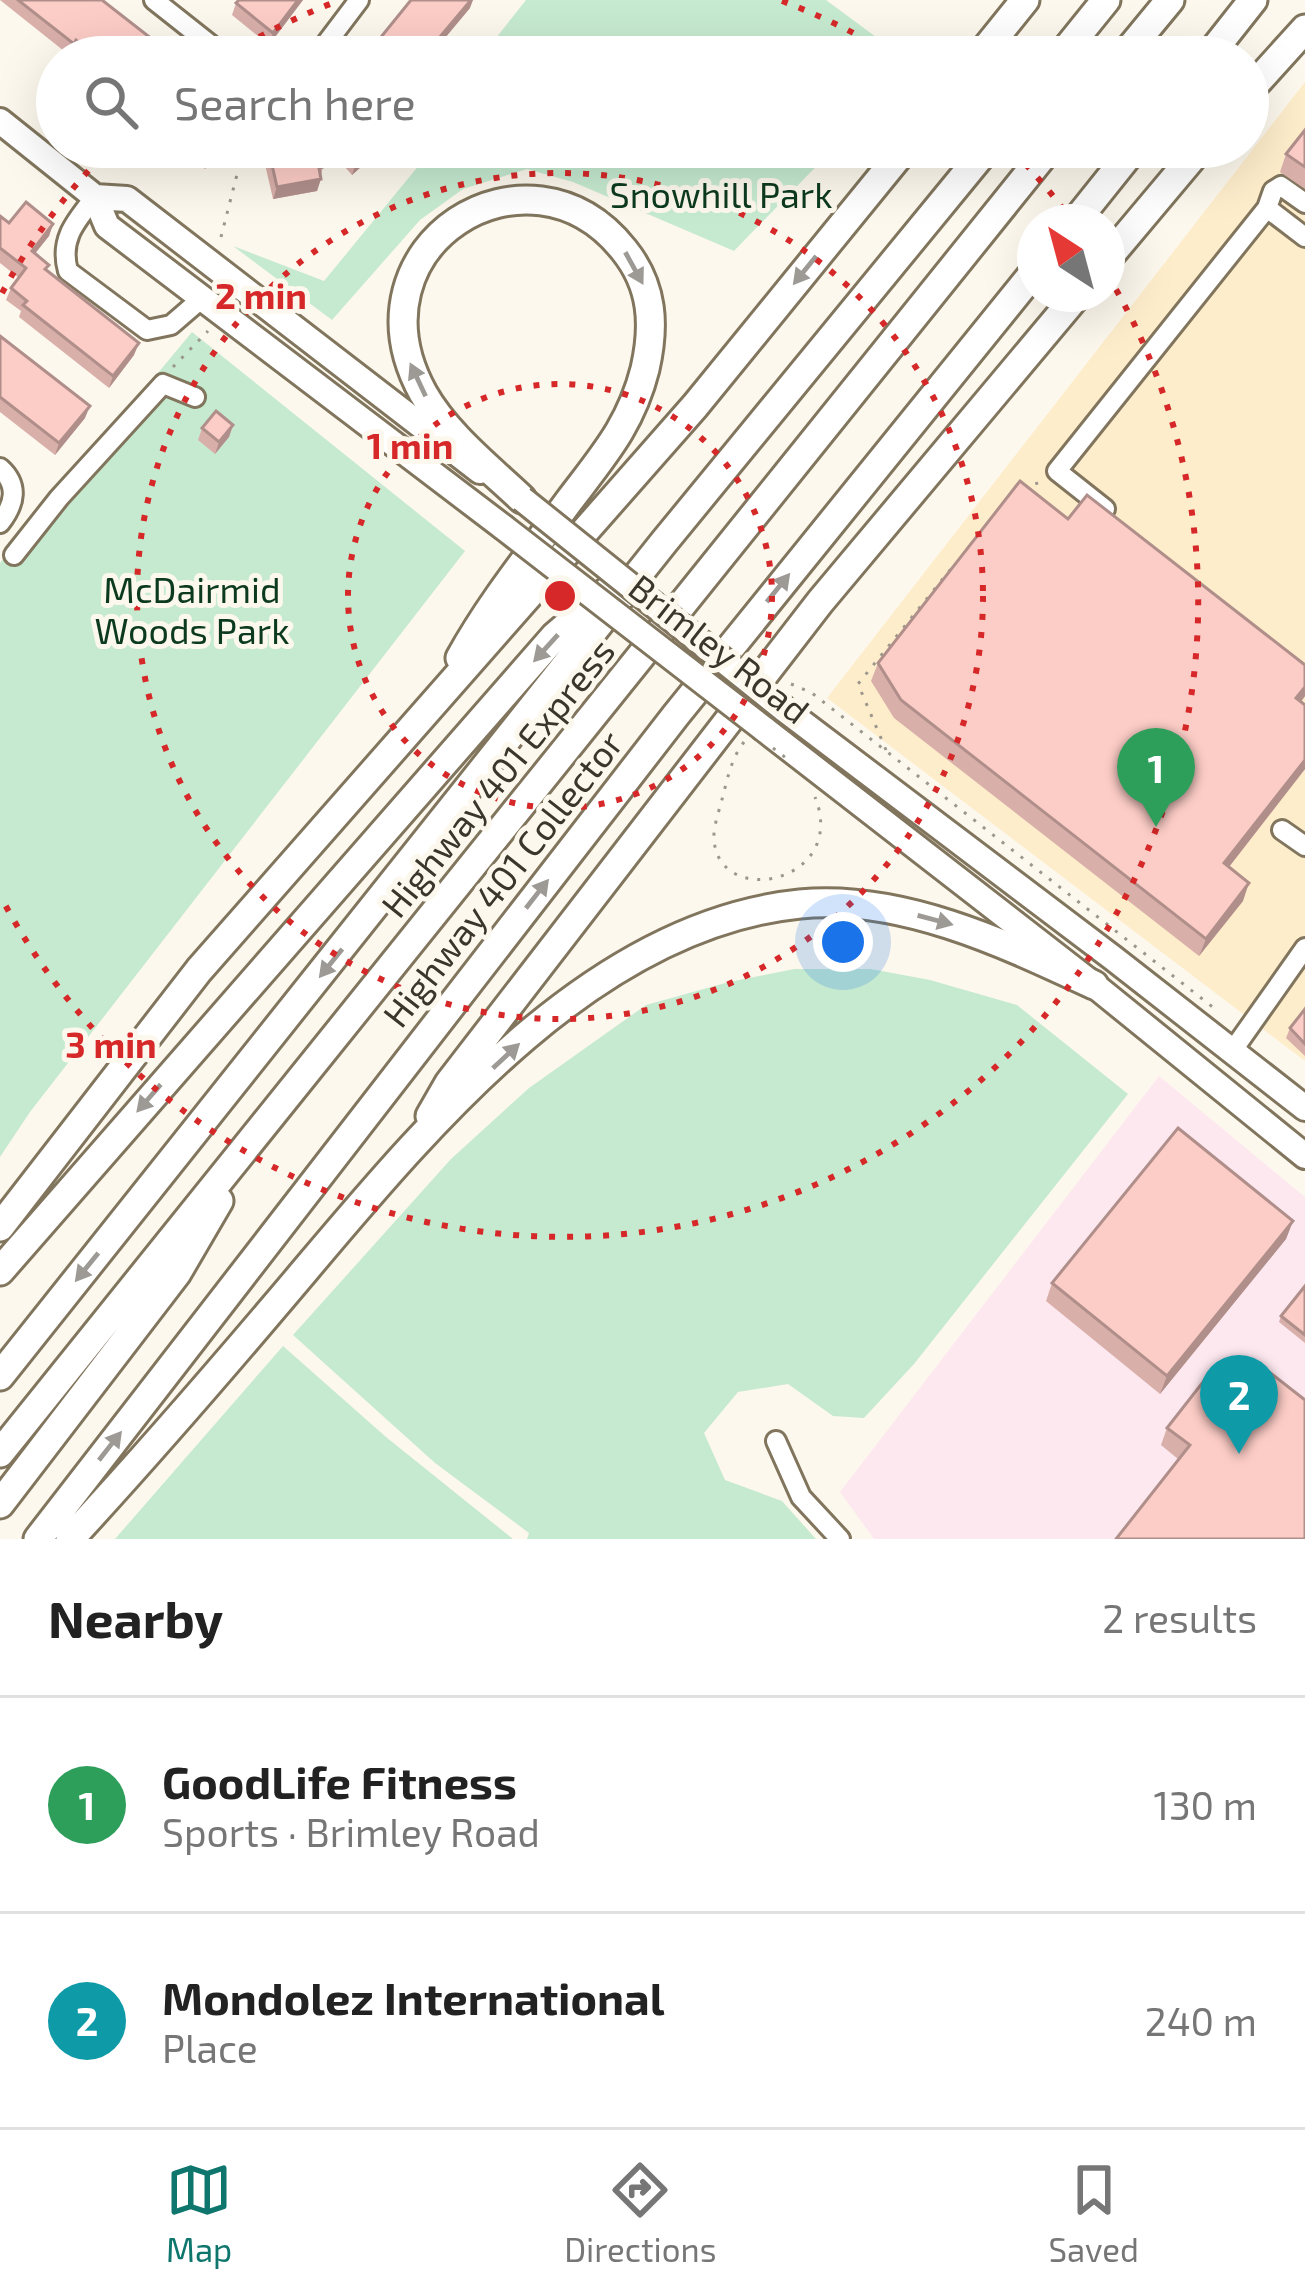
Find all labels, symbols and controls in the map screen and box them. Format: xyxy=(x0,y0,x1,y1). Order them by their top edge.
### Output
search box xyxy=(36,36,1269,168)
icon: search xyxy=(78,69,144,135)
text: Search here xyxy=(174,75,416,129)
park label: Snowhill Park xyxy=(609,172,833,215)
north arrow xyxy=(1017,204,1125,312)
one-way arrow xyxy=(623,251,644,286)
one-way arrow xyxy=(793,255,819,286)
text: 2 min xyxy=(215,273,307,316)
one-way arrow xyxy=(408,362,428,397)
text: 1 min xyxy=(367,423,453,466)
street label: Brimley Road xyxy=(621,564,818,731)
park label: McDairmid Woods Park xyxy=(95,567,289,651)
one-way arrow xyxy=(765,572,791,603)
centre of rings xyxy=(539,575,581,617)
street label: Highway 401 Express xyxy=(371,629,622,925)
one-way arrow xyxy=(532,633,560,662)
street label: Highway 401 Collector xyxy=(373,722,631,1035)
pin: 1 xyxy=(1117,728,1195,827)
one-way arrow xyxy=(524,878,549,910)
your location xyxy=(813,912,873,972)
one-way arrow xyxy=(917,912,954,931)
one-way arrow xyxy=(319,948,344,979)
text: 3 min xyxy=(65,1022,157,1065)
one-way arrow xyxy=(491,1043,520,1071)
one-way arrow xyxy=(136,1083,163,1113)
one-way arrow xyxy=(75,1252,100,1283)
pin: 2 xyxy=(1200,1355,1278,1454)
one-way arrow xyxy=(97,1431,122,1462)
text: Nearby xyxy=(48,1587,223,1648)
text: 2 results xyxy=(1102,1594,1257,1641)
text: GoodLife Fitness xyxy=(162,1754,517,1808)
text: 1 xyxy=(79,1781,95,1828)
text: 130 m xyxy=(1153,1781,1257,1828)
text: Sports · Brimley Road xyxy=(162,1808,540,1855)
text: Mondolez International xyxy=(162,1970,665,2024)
text: 2 xyxy=(76,1997,98,2044)
text: 240 m xyxy=(1145,1997,1257,2044)
text: Place xyxy=(162,2024,258,2071)
tab: Map xyxy=(166,2157,232,2269)
tab: Directions xyxy=(564,2157,716,2269)
tab: Saved xyxy=(1048,2157,1139,2269)

